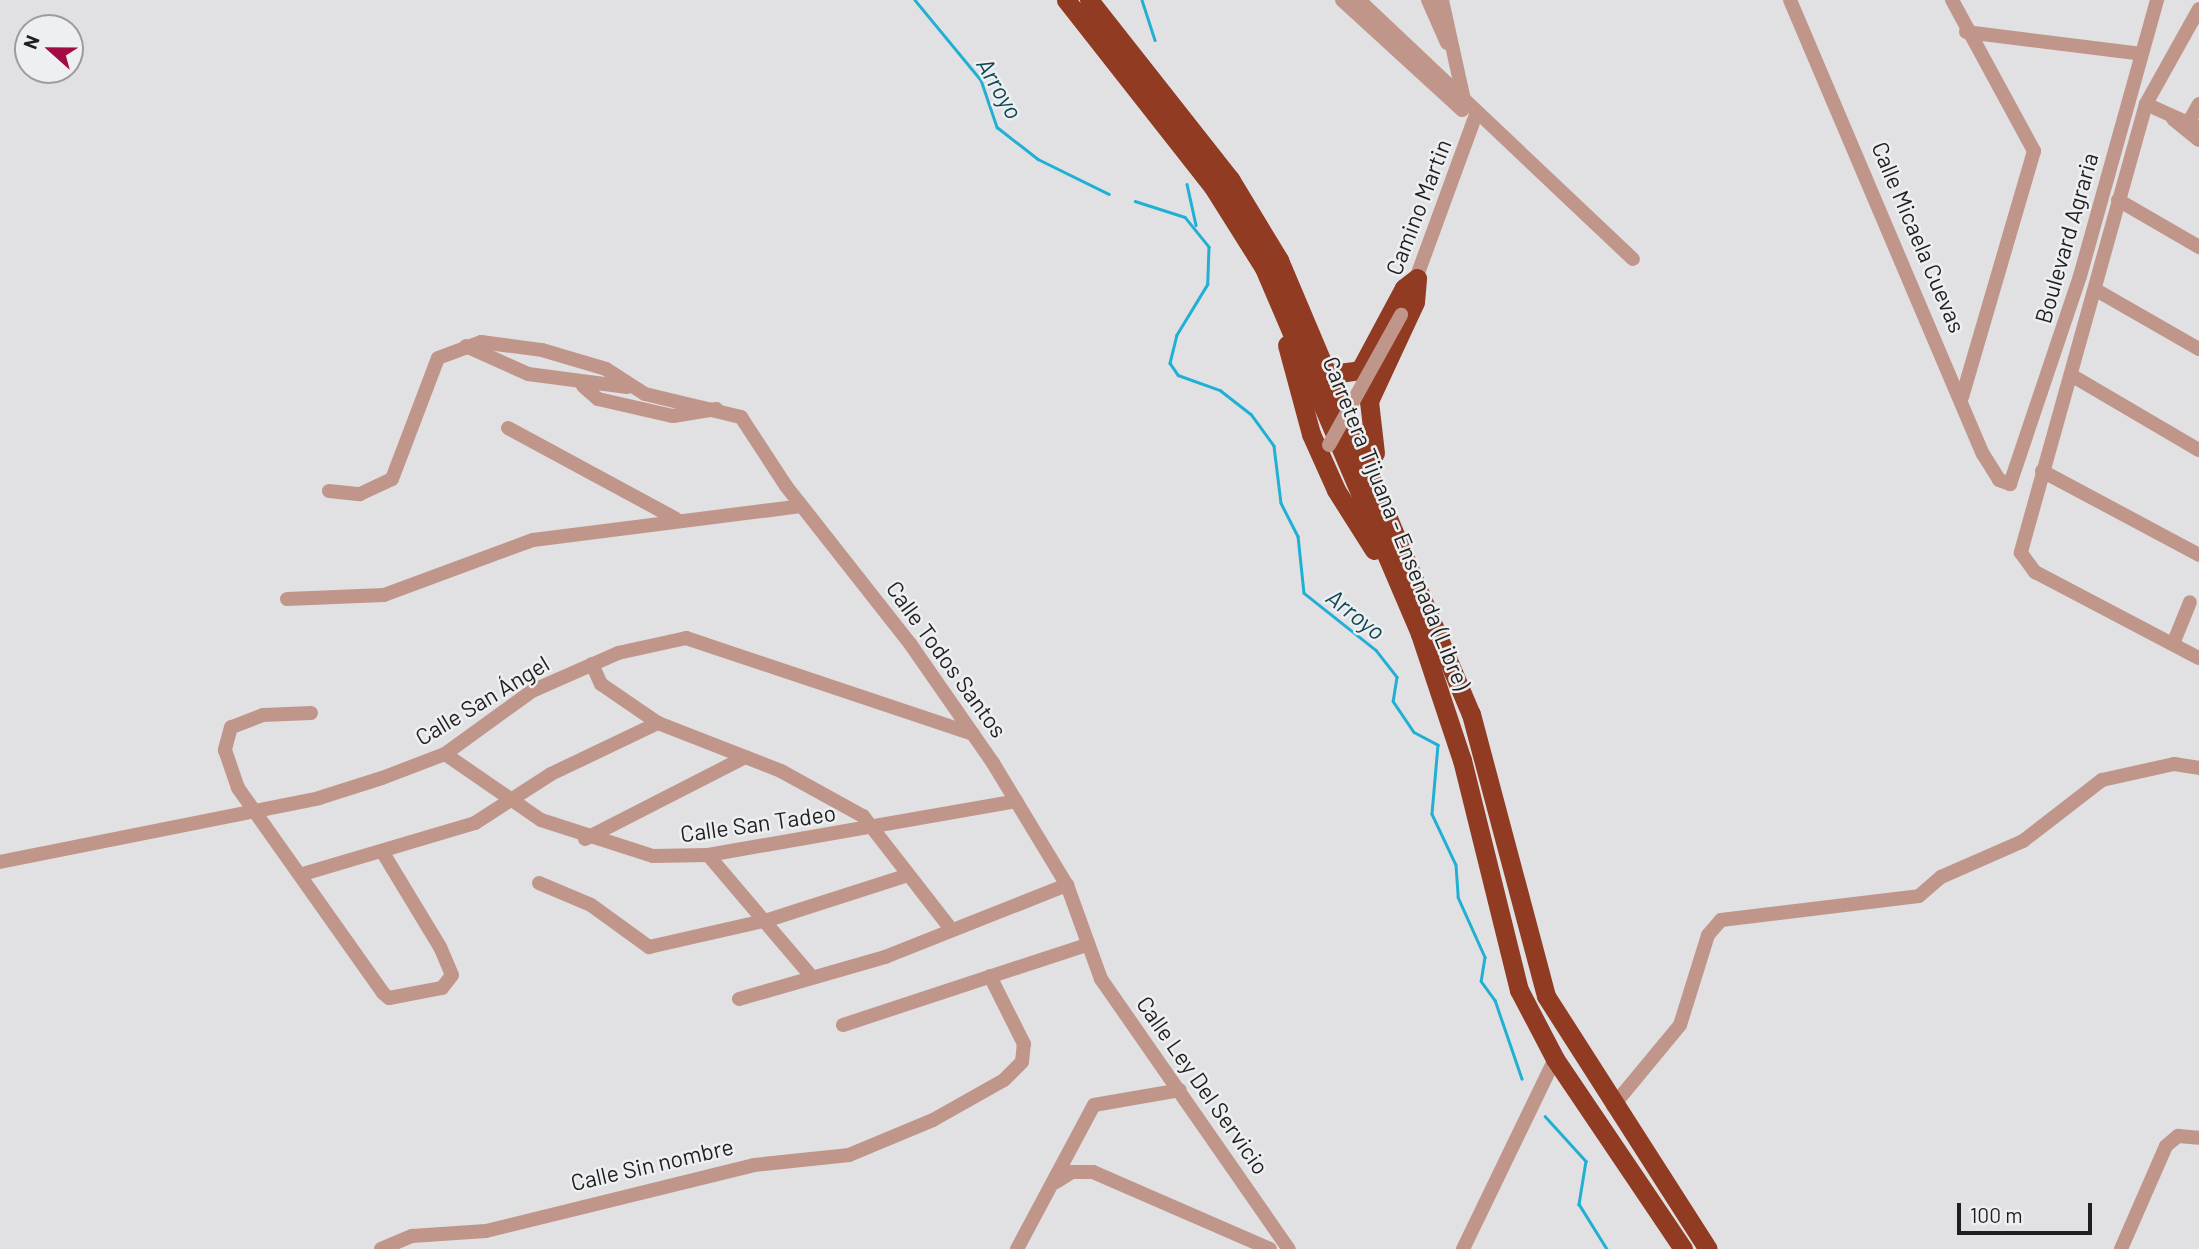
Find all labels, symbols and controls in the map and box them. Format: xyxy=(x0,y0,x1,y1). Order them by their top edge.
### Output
north arrow xyxy=(14,14,84,84)
text: N xyxy=(18,32,44,52)
water label: Arroyo xyxy=(971,52,1029,124)
street label: Camino Martin xyxy=(1379,135,1457,279)
street label: Calle Micaela Cuevas xyxy=(1866,137,1972,337)
street label: Boulevard Agraria xyxy=(2028,149,2104,327)
street label: Carretera Tijuana - Ensenada (Libre) xyxy=(1317,352,1477,694)
street label: Calle Todos Santos xyxy=(881,575,1013,743)
water label: Arroyo xyxy=(1321,582,1391,646)
street label: Calle San Ángel xyxy=(410,649,554,751)
street label: Calle San Tadeo xyxy=(678,798,838,848)
street label: Calle Ley Del Servicio xyxy=(1131,990,1275,1180)
street label: Calle Sin nombre xyxy=(568,1132,736,1196)
scale bar xyxy=(1961,1190,2096,1234)
text: 100 m xyxy=(1970,1202,2023,1227)

